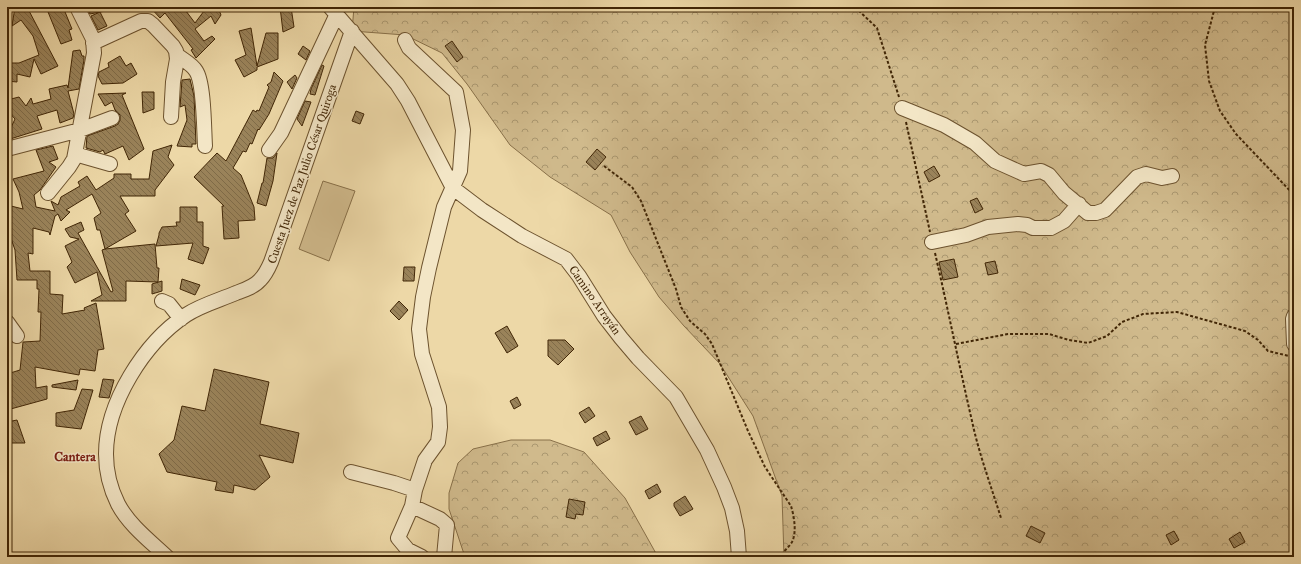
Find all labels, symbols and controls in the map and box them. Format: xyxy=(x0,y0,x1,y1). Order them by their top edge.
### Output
street label: Cuesta Juez de Paz Julio César Quiroga xyxy=(265,82,341,266)
street label: Camino Arrayán xyxy=(566,263,624,338)
district label: Cantera xyxy=(54,449,96,465)

